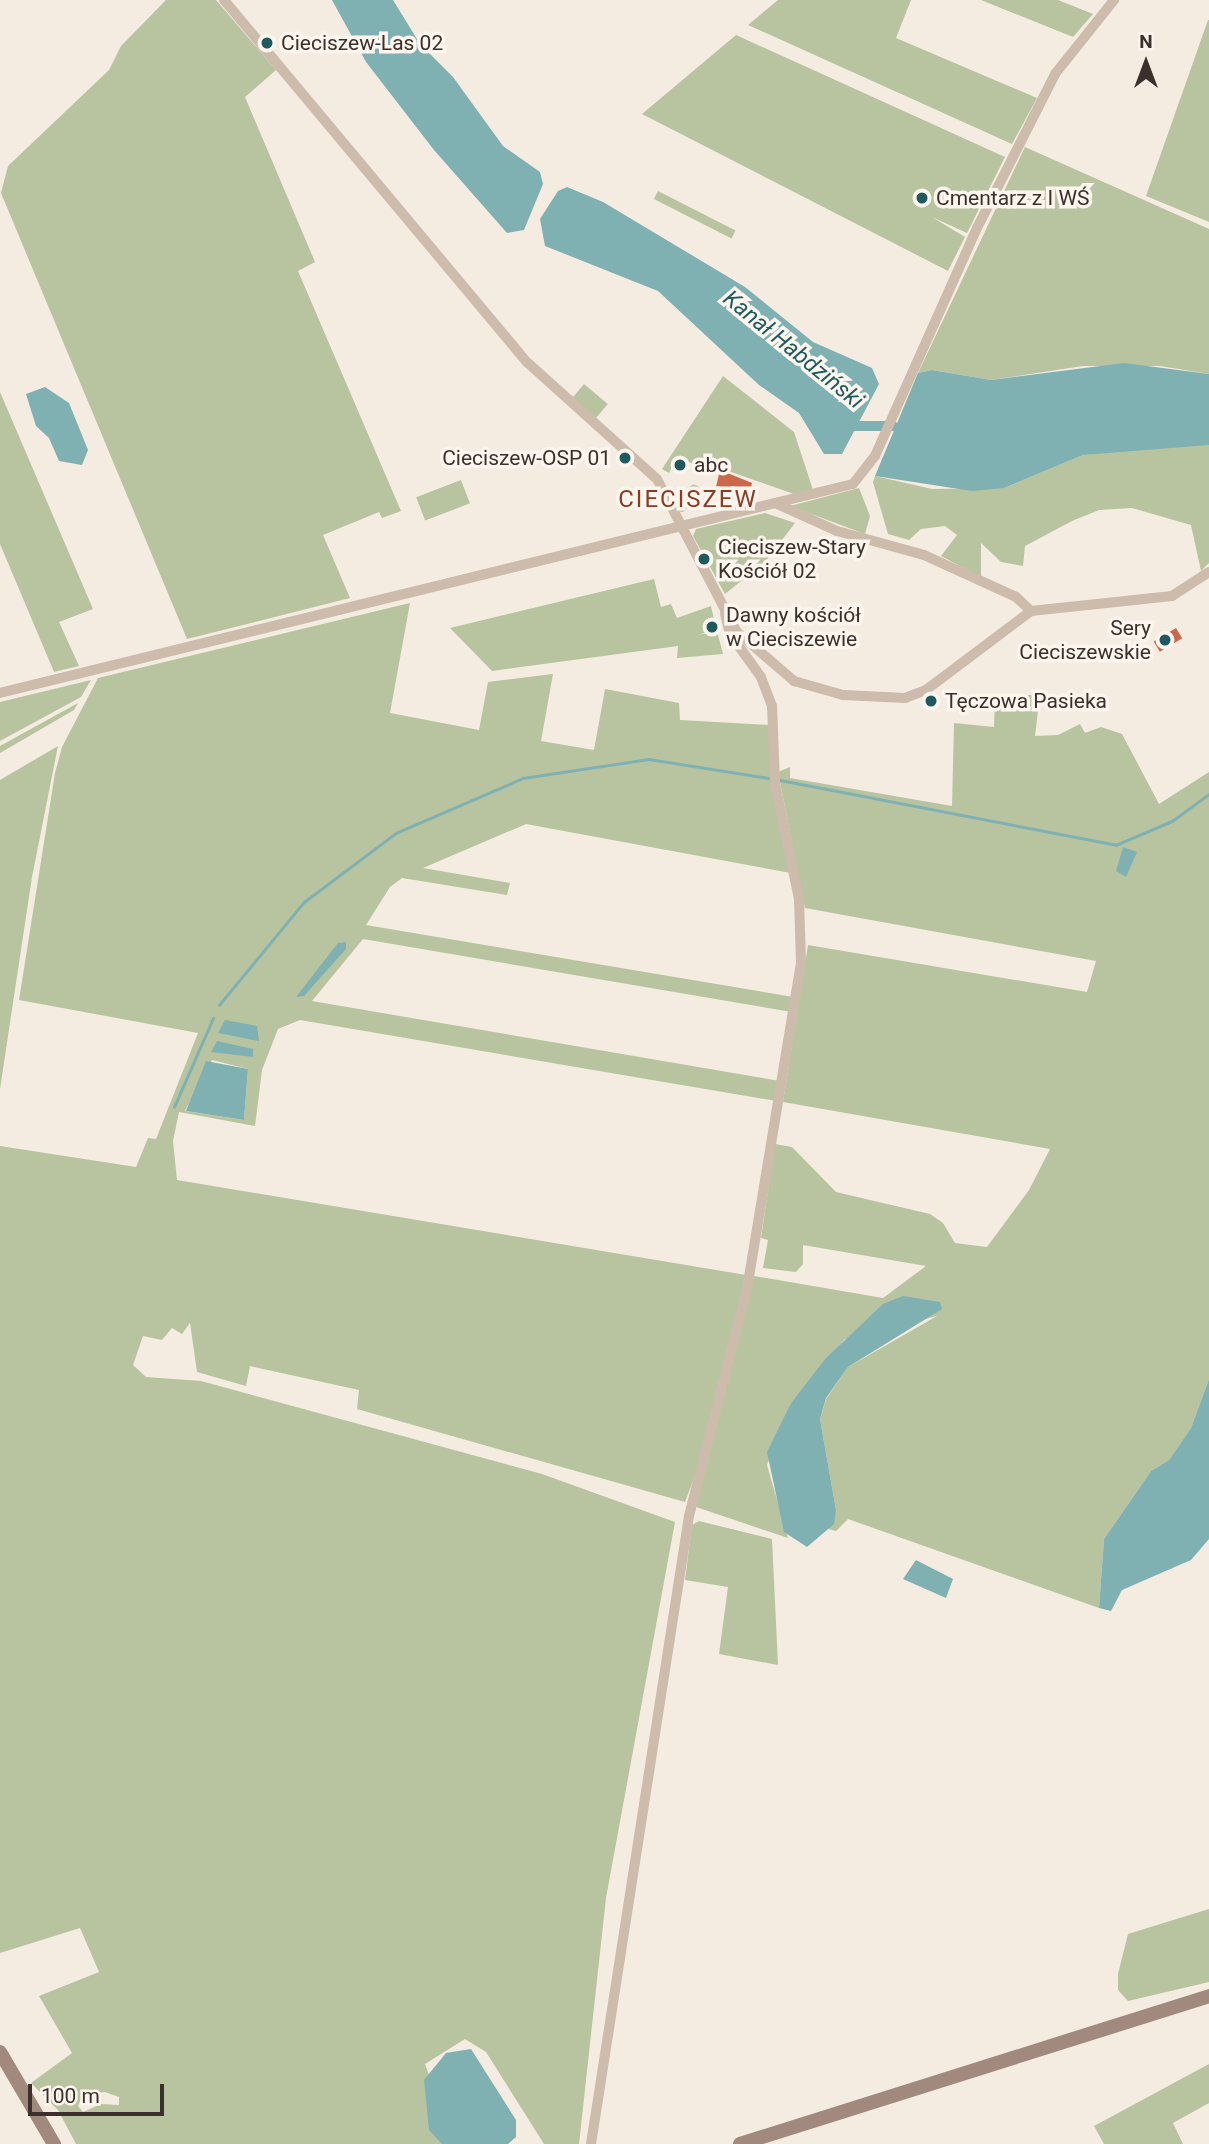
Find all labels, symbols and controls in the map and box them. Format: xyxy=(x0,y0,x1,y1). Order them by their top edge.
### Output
north arrow xyxy=(1111,28,1181,98)
place label: Cieciszew-Las 02 xyxy=(281,30,443,56)
text: N xyxy=(1139,30,1153,53)
marker: Cieciszew-Las 02 xyxy=(259,35,275,51)
place label: Cmentarz z I WŚ xyxy=(936,185,1090,211)
marker: Cmentarz z I WŚ xyxy=(914,190,930,206)
water label: Kanał Habdziński xyxy=(717,285,869,415)
place label: Cieciszew-OSP 01 xyxy=(442,445,611,471)
marker: Cieciszew-OSP 01 xyxy=(617,450,633,466)
place label: abc xyxy=(694,452,728,478)
marker: abc xyxy=(672,457,688,473)
district label: CIECISZEW xyxy=(619,486,757,514)
place label: Cieciszew-Stary Kościół 02 xyxy=(718,534,866,584)
marker: Cieciszew-Stary Kościół 02 xyxy=(696,551,712,567)
place label: Dawny kościół w Cieciszewie xyxy=(726,602,861,652)
place label: Sery Cieciszewskie xyxy=(1019,615,1151,665)
marker: Dawny kościół w Cieciszewie xyxy=(704,619,720,635)
marker: Sery Cieciszewskie xyxy=(1157,632,1173,648)
place label: Tęczowa Pasieka xyxy=(945,688,1107,714)
marker: Tęczowa Pasieka xyxy=(923,693,939,709)
scale bar xyxy=(32,2070,168,2114)
text: 100 m xyxy=(41,2084,100,2108)

